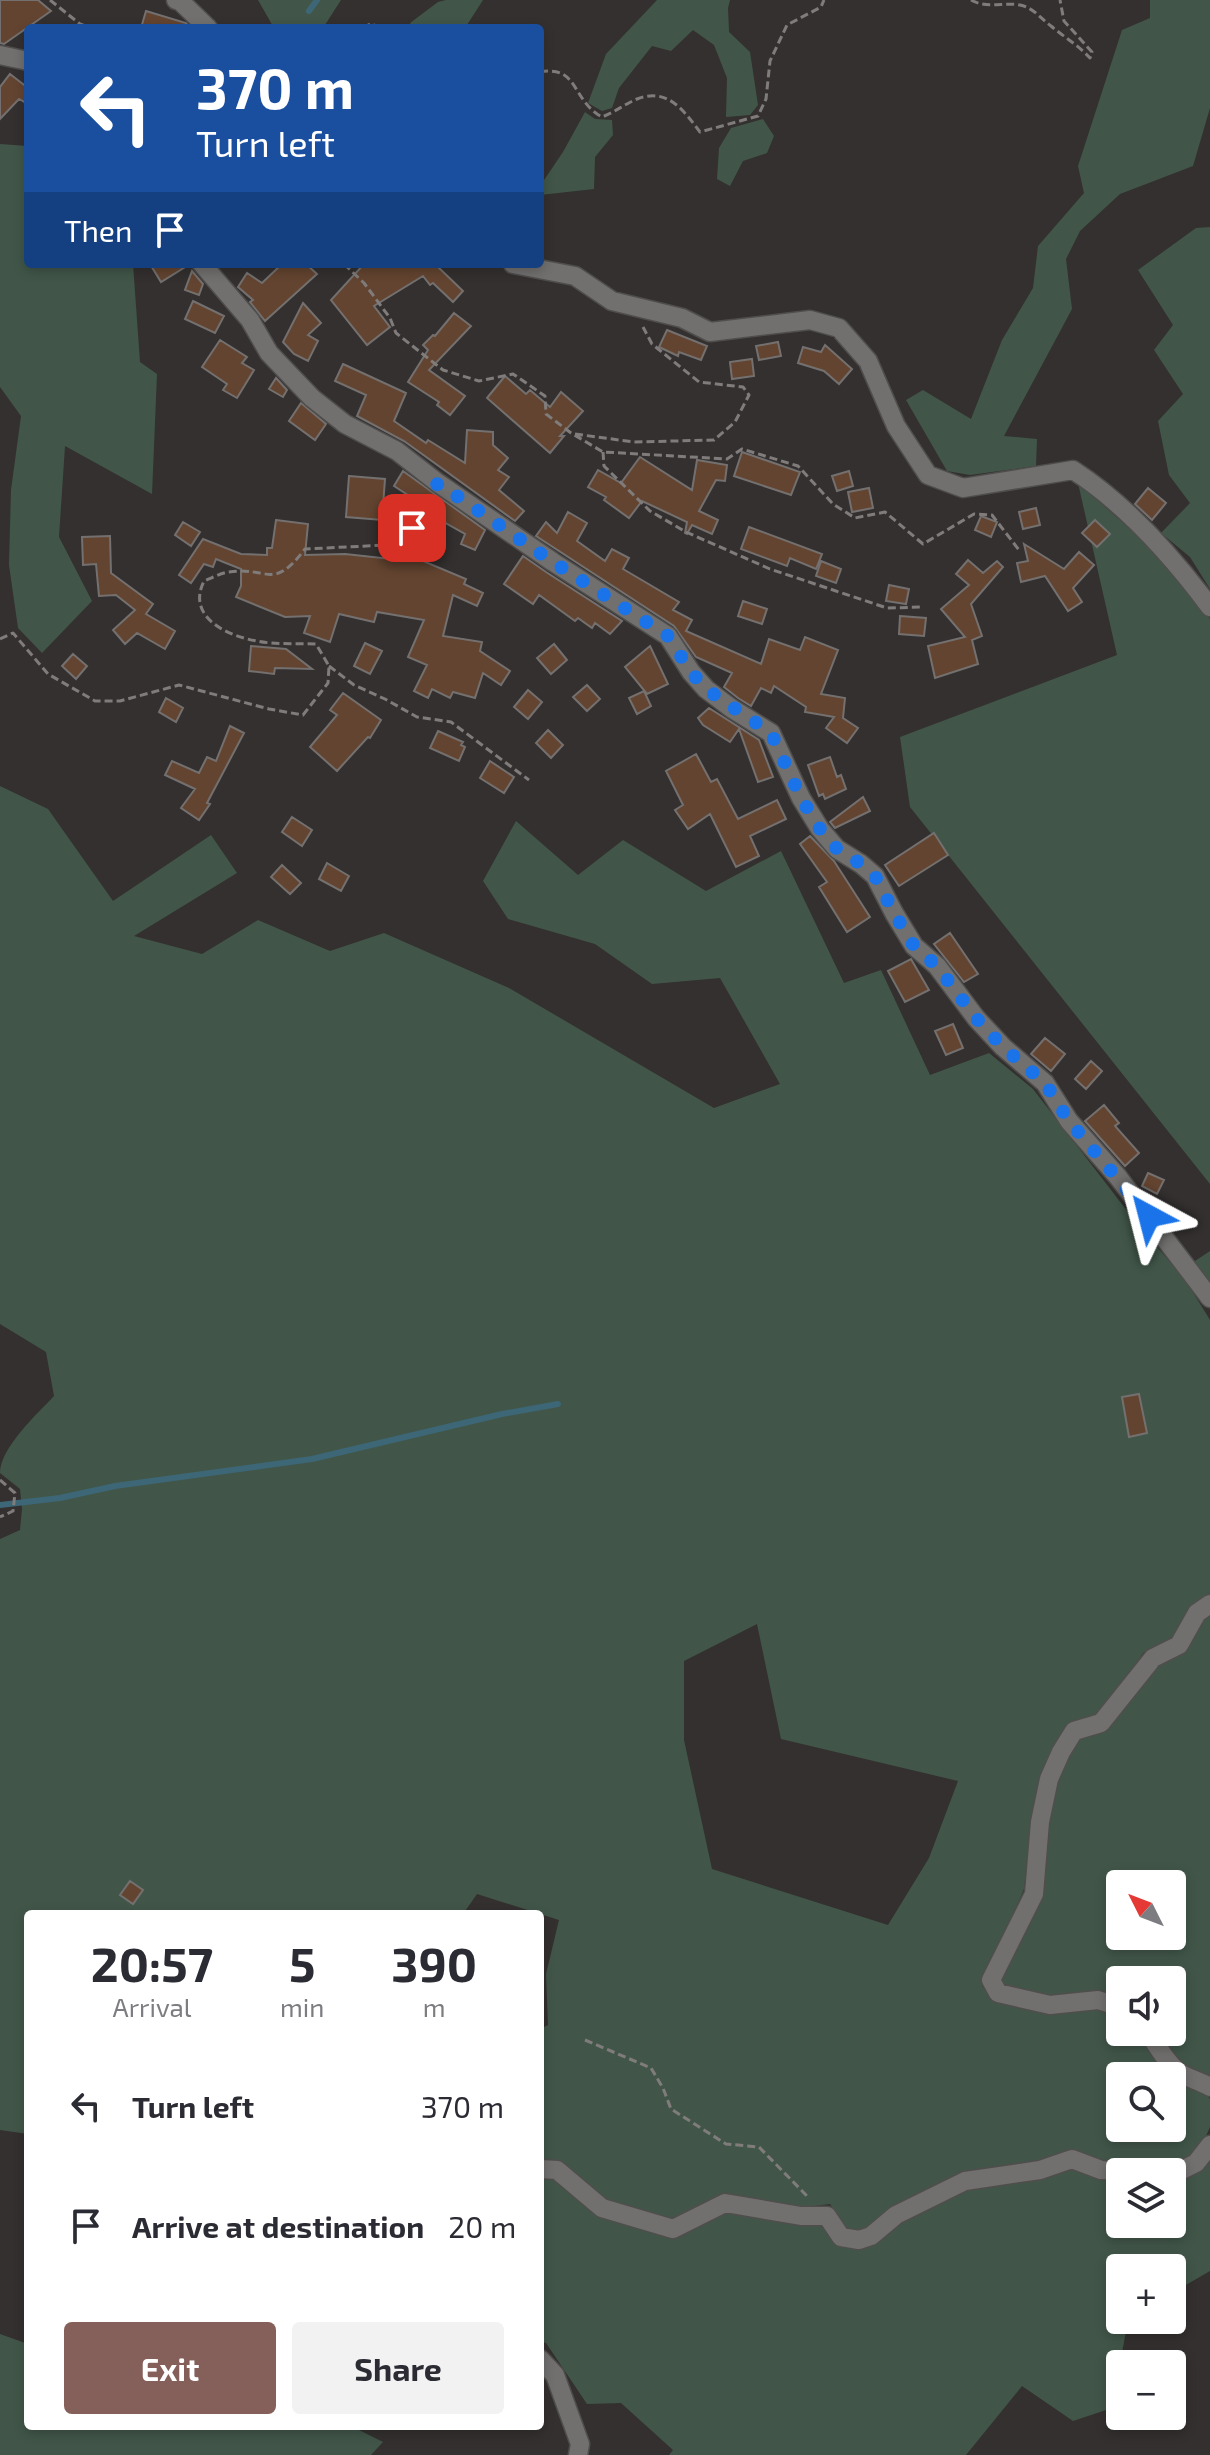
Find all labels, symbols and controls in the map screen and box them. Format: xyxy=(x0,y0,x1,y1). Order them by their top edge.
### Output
text: 370 m xyxy=(196,53,354,120)
icon: left xyxy=(64,56,168,160)
text: Turn left xyxy=(196,121,335,164)
icon: arrive xyxy=(148,208,192,252)
text: Then xyxy=(64,212,132,248)
pin xyxy=(378,494,446,562)
icon: arrive xyxy=(390,506,434,550)
position arrow xyxy=(1107,1174,1191,1258)
north arrow xyxy=(1106,1870,1186,1950)
map controls xyxy=(1106,1870,1186,2430)
text: 20:57 xyxy=(91,1934,213,1992)
text: 5 xyxy=(289,1934,316,1992)
text: 390 xyxy=(391,1934,477,1992)
button: sound xyxy=(1106,1966,1186,2046)
text: Arrival xyxy=(112,1991,192,2022)
text: min xyxy=(280,1991,324,2022)
text: m xyxy=(423,1991,446,2022)
button: search xyxy=(1106,2062,1186,2142)
icon: left xyxy=(64,2084,108,2128)
text: Turn left xyxy=(132,2088,254,2124)
text: 370 m xyxy=(421,2088,504,2124)
button: layers xyxy=(1106,2158,1186,2238)
icon: arrive xyxy=(64,2204,108,2248)
text: Arrive at destination xyxy=(132,2208,424,2244)
text: 20 m xyxy=(448,2208,516,2244)
button: + xyxy=(1106,2254,1186,2334)
button: Exit xyxy=(64,2322,276,2414)
button: Share xyxy=(292,2322,504,2414)
button: − xyxy=(1106,2350,1186,2430)

